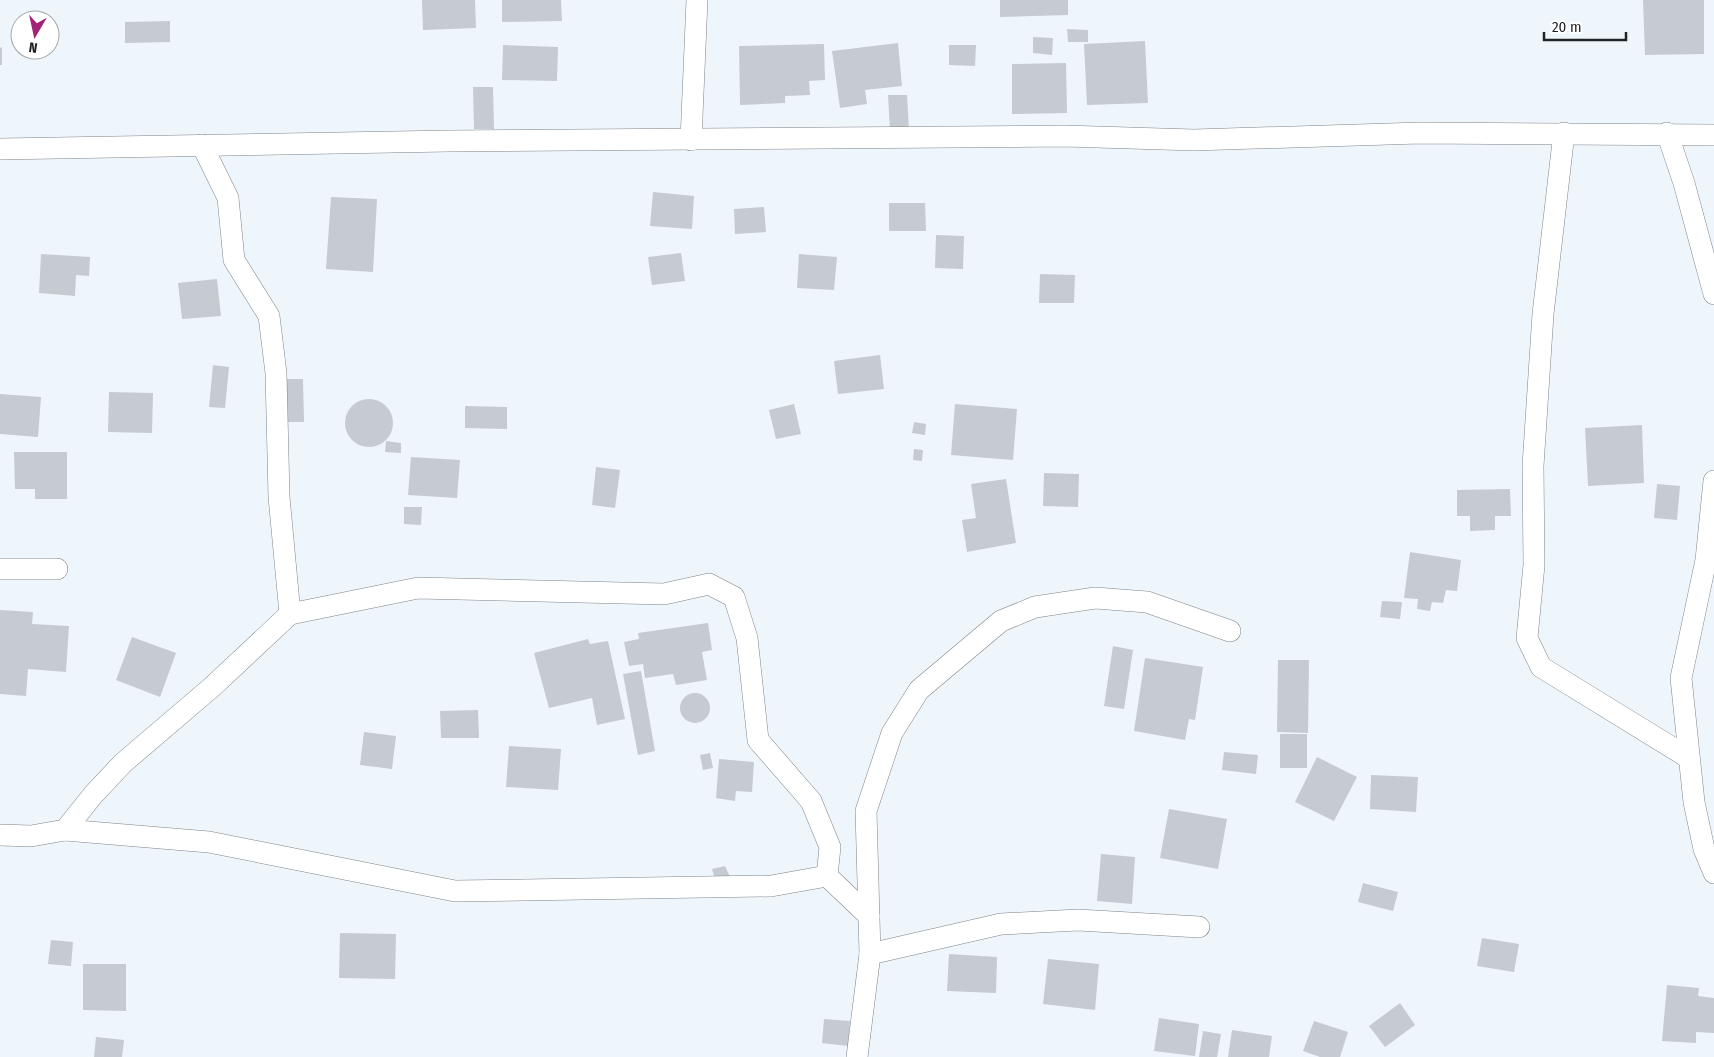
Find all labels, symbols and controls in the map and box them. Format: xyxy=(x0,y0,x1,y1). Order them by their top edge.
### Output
north arrow xyxy=(10,10,60,60)
scale bar xyxy=(1544,10,1626,42)
text: 20 m xyxy=(1552,18,1582,36)
text: N xyxy=(28,38,39,56)

